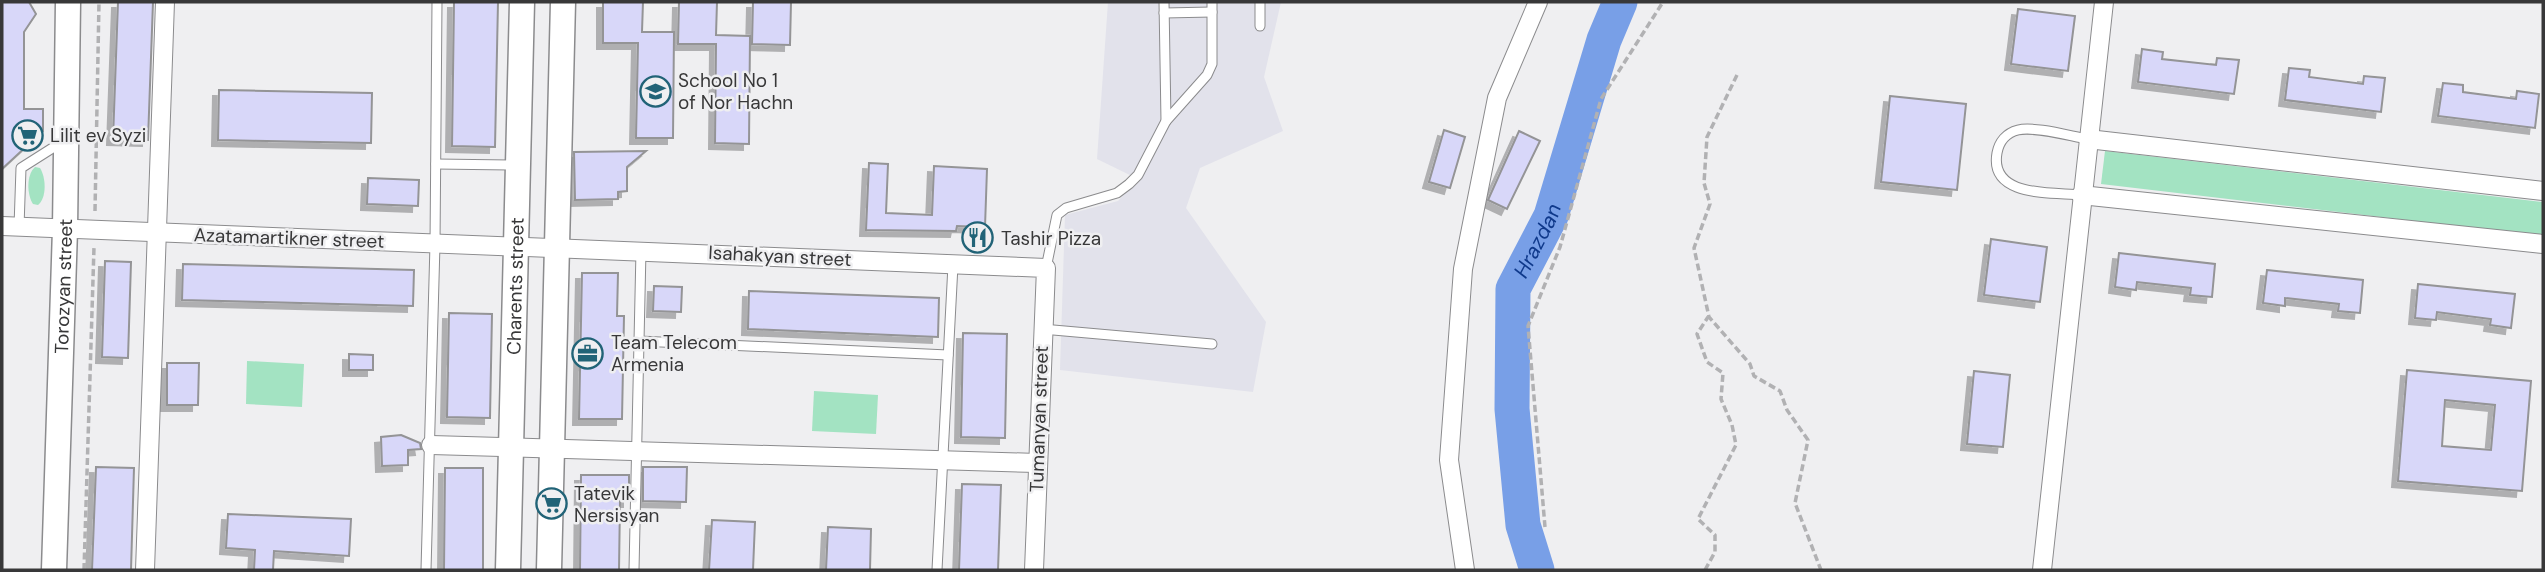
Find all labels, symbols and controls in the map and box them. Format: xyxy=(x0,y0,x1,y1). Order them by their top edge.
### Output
place label: School No 1 of Nor Hachn xyxy=(678,68,793,115)
school or university icon: School No 1 of Nor Hachn xyxy=(638,74,672,108)
supermarket icon: Lilit ev Syzi xyxy=(10,118,44,152)
place label: Lilit ev Syzi xyxy=(50,123,146,148)
water label: Hrazdan xyxy=(1507,200,1568,283)
street label: Charents street xyxy=(501,217,529,355)
street label: Torozyan street xyxy=(48,218,78,354)
restaurant icon: Tashir Pizza xyxy=(961,221,995,255)
street label: Azatamartikner street xyxy=(193,222,385,254)
place label: Tashir Pizza xyxy=(1001,226,1101,251)
street label: Isahakyan street xyxy=(708,240,852,272)
place label: Team Telecom Armenia xyxy=(611,330,737,377)
office icon: Team Telecom Armenia xyxy=(571,336,605,370)
street label: Tumanyan street xyxy=(1024,345,1054,493)
place label: Tatevik Nersisyan xyxy=(574,481,659,528)
supermarket icon: Tatevik Nersisyan xyxy=(534,487,568,521)

